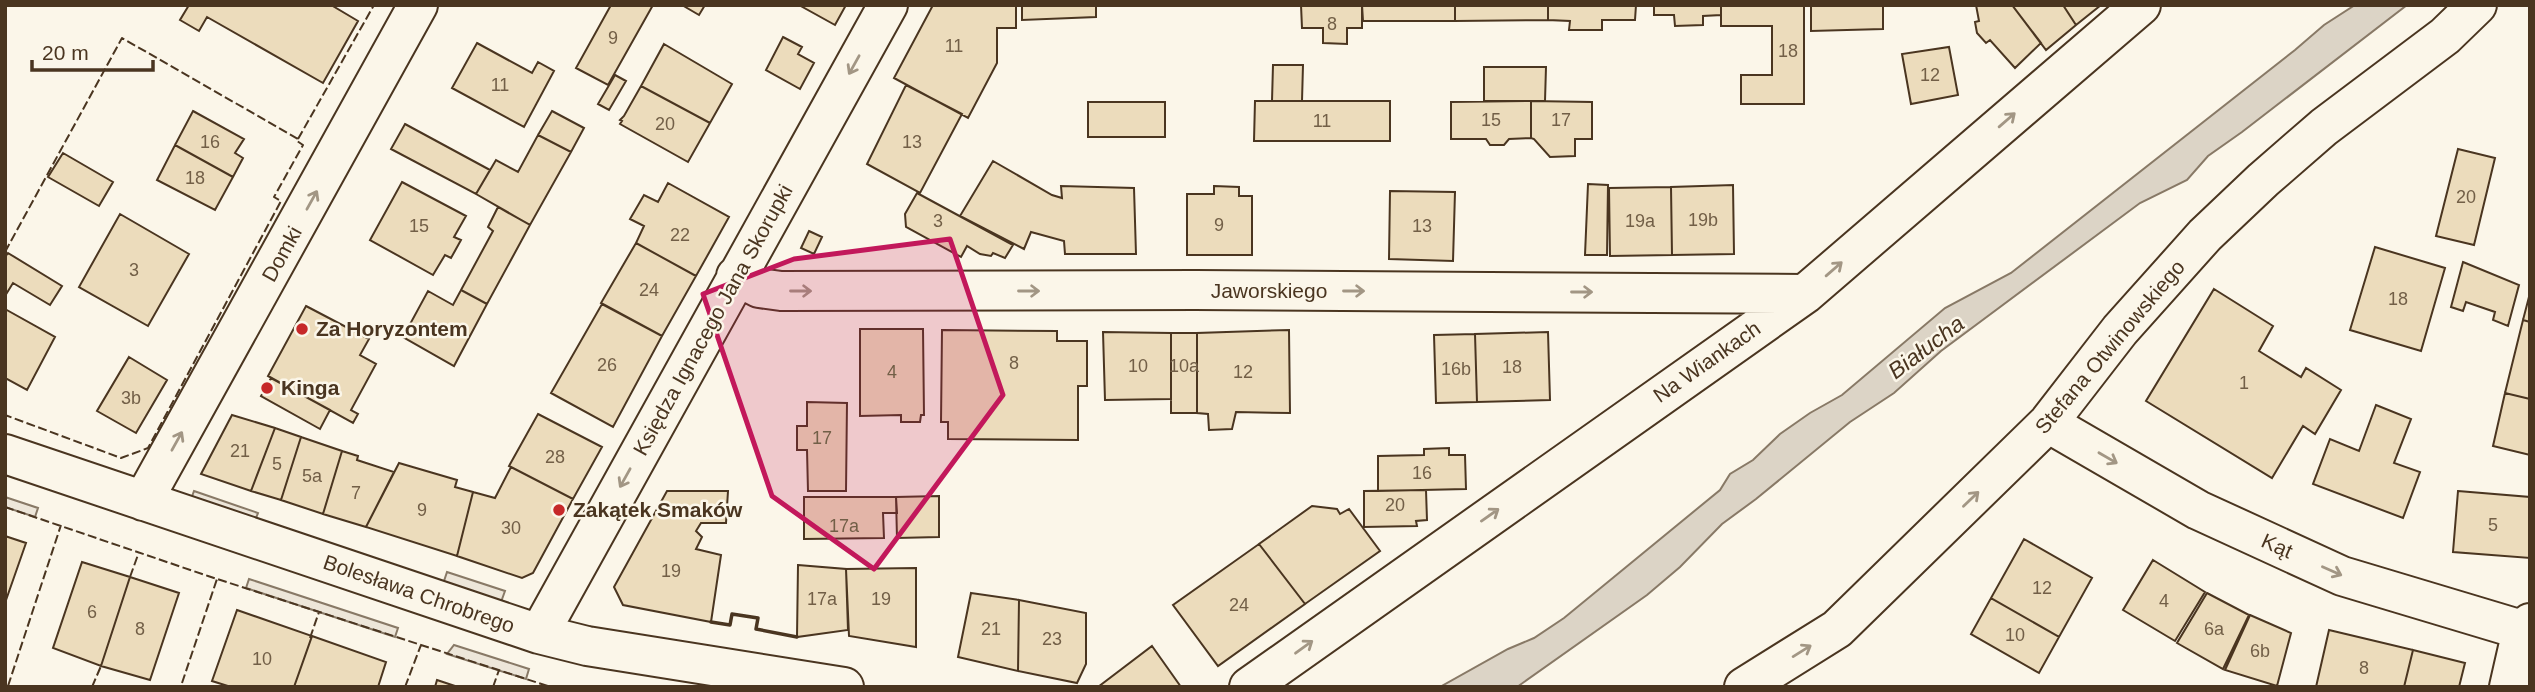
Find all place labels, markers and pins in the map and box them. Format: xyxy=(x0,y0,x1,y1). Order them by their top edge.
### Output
place label: Za Horyzontem xyxy=(316,317,468,340)
marker: Za Horyzontem xyxy=(294,321,310,337)
place label: Kinga xyxy=(281,376,340,399)
marker: Kinga xyxy=(259,380,275,396)
place label: Zakątek Smaków xyxy=(573,498,743,521)
marker: Zakątek Smaków xyxy=(551,502,567,518)

